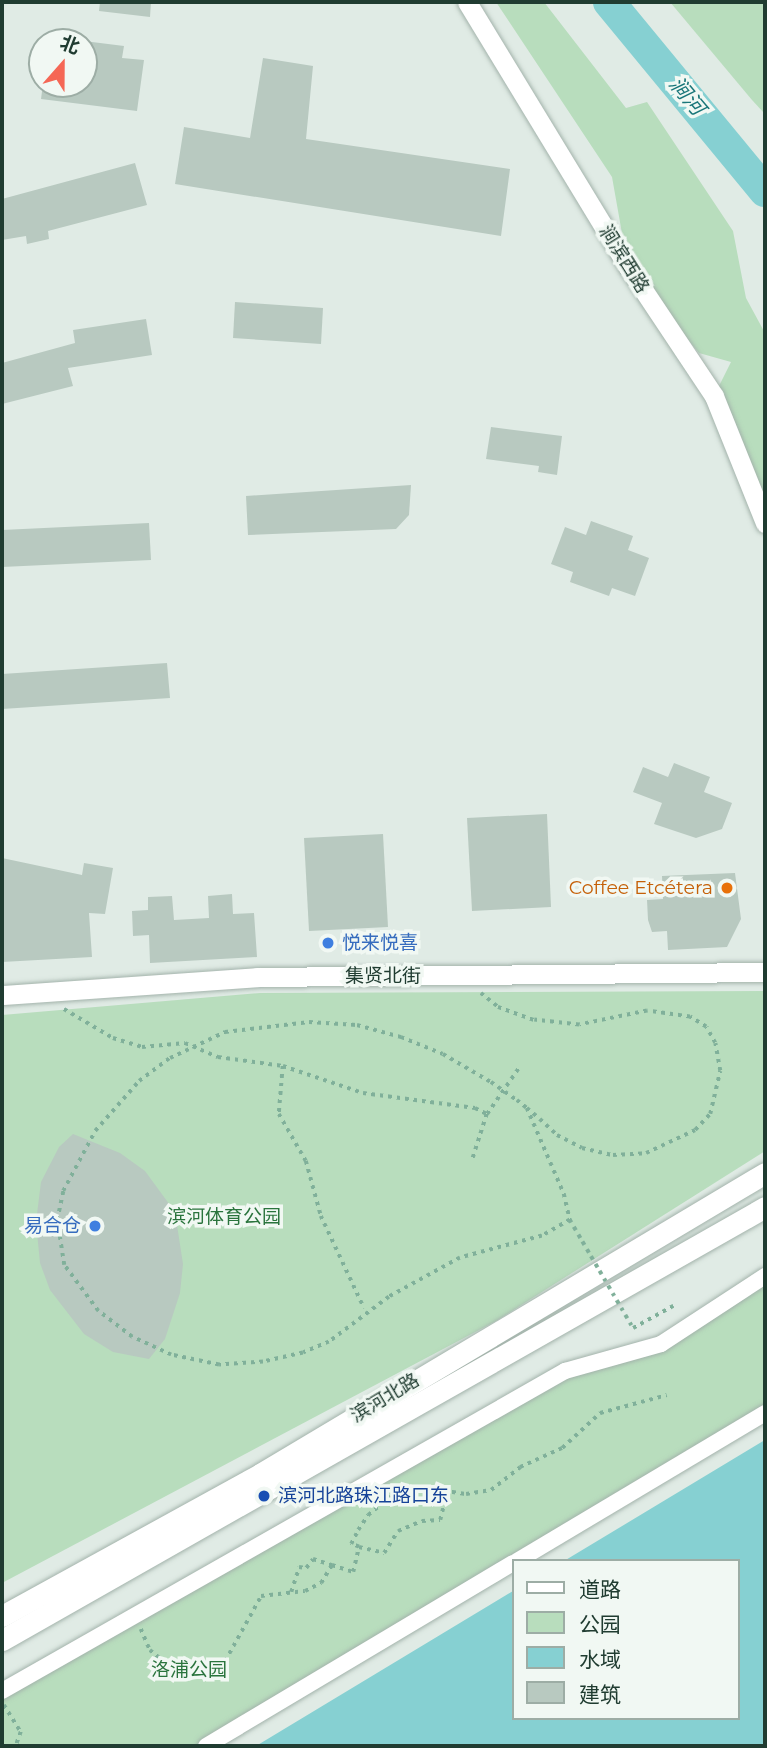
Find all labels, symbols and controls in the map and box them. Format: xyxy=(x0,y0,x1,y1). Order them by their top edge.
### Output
north arrow xyxy=(28,28,98,98)
text: 北 xyxy=(57,31,83,59)
water label: 涧河 xyxy=(664,72,710,120)
street label: 涧滨西路 xyxy=(594,221,654,297)
place label: Coffee Etcétera xyxy=(569,877,713,899)
marker: Coffee Etcétera xyxy=(719,880,735,896)
place label: 悦来悦喜 xyxy=(342,932,418,954)
marker: 悦来悦喜 xyxy=(320,935,336,951)
street label: 集贤北街 xyxy=(345,965,421,987)
park label: 滨河体育公园 xyxy=(167,1206,281,1228)
place label: 易合仓 xyxy=(24,1215,81,1237)
marker: 易合仓 xyxy=(87,1218,103,1234)
street label: 滨河北路 xyxy=(347,1369,423,1427)
place label: 滨河北路珠江路口东 xyxy=(278,1485,449,1507)
marker: 滨河北路珠江路口东 xyxy=(256,1488,272,1504)
legend xyxy=(512,1559,739,1720)
text: 道路 xyxy=(579,1577,621,1602)
text: 公园 xyxy=(579,1612,621,1637)
text: 水域 xyxy=(579,1647,621,1672)
park label: 洛浦公园 xyxy=(151,1659,227,1681)
text: 建筑 xyxy=(579,1682,621,1707)

